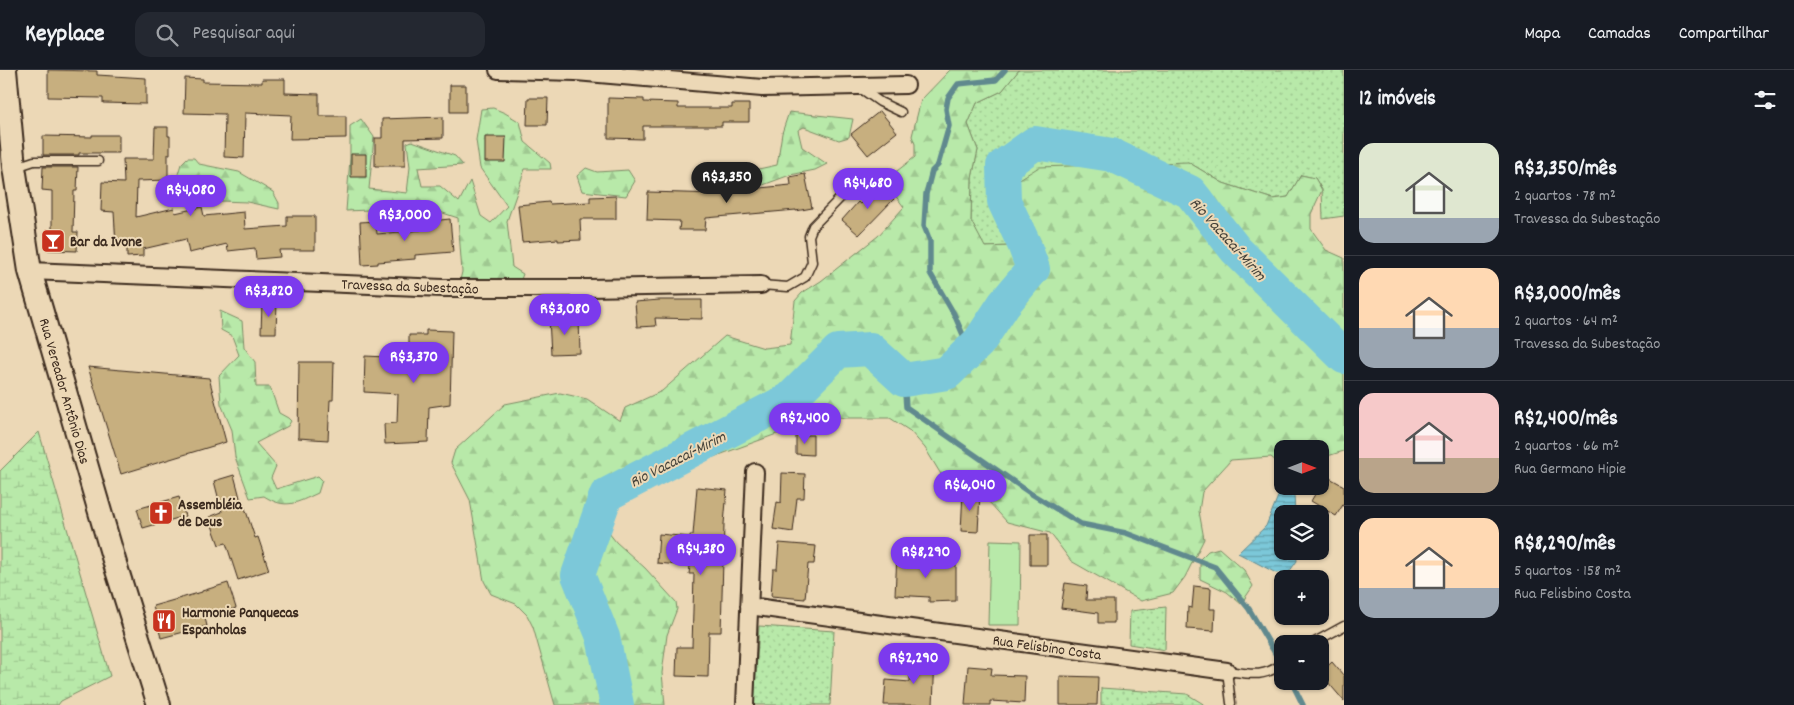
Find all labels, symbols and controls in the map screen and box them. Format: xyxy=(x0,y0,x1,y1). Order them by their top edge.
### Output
search box xyxy=(135,12,485,57)
text: Keyplace xyxy=(25,18,105,52)
icon: search xyxy=(153,21,181,49)
text: Pesquisar aqui xyxy=(193,21,295,48)
text: Mapa xyxy=(1524,22,1560,47)
text: Camadas xyxy=(1588,22,1651,47)
text: Compartilhar xyxy=(1679,22,1769,47)
text: 12 imóveis xyxy=(1359,85,1436,115)
icon: filters xyxy=(1751,86,1779,114)
text: R$3,350/mês xyxy=(1514,155,1617,185)
pin: R$3,350 xyxy=(681,162,773,204)
icon: home xyxy=(1399,163,1459,223)
text: R$3,350 xyxy=(702,166,752,189)
pin: R$4,680 xyxy=(822,168,914,210)
text: R$4,680 xyxy=(844,172,892,195)
pin: R$4,080 xyxy=(145,174,237,217)
text: R$4,080 xyxy=(166,179,216,202)
text: 2 quartos · 78 m² xyxy=(1514,185,1616,208)
water label: Rio Vacacaí-Mirim xyxy=(1183,193,1272,287)
pin: R$3,000 xyxy=(359,200,451,242)
text: R$3,000 xyxy=(379,204,431,227)
text: Travessa da Subestação xyxy=(1514,208,1660,231)
bar icon: Bar da Ivone xyxy=(40,228,66,254)
place label: Bar da Ivone xyxy=(70,232,142,254)
street label: Travessa da Subestação xyxy=(341,275,479,301)
pin: R$3,820 xyxy=(223,276,315,318)
text: R$3,820 xyxy=(245,280,293,303)
text: R$3,000/mês xyxy=(1514,280,1621,310)
icon: home xyxy=(1399,288,1459,348)
pin: R$3,080 xyxy=(519,294,611,336)
text: R$3,080 xyxy=(540,298,590,321)
text: 2 quartos · 64 m² xyxy=(1514,310,1618,333)
street label: Rua Vereador Antônio Dias xyxy=(32,316,94,467)
text: Travessa da Subestação xyxy=(1514,333,1660,356)
pin: R$3,370 xyxy=(368,342,460,384)
text: R$3,370 xyxy=(390,346,438,369)
pin: R$2,400 xyxy=(759,402,851,445)
text: R$2,400/mês xyxy=(1514,405,1618,435)
text: R$2,400 xyxy=(780,407,830,430)
icon: home xyxy=(1399,413,1459,473)
water label: Rio Vacacaí-Mirim xyxy=(626,426,731,494)
text: 2 quartos · 66 m² xyxy=(1514,435,1619,458)
north arrow xyxy=(1274,440,1329,495)
map controls xyxy=(1274,440,1329,690)
text: Rua Germano Hipie xyxy=(1514,458,1626,481)
pin: R$6,040 xyxy=(924,470,1016,512)
text: R$6,040 xyxy=(945,474,995,497)
place label: Assembléia de Deus xyxy=(178,495,243,534)
church icon: Assembléia de Deus xyxy=(148,500,174,526)
button: layers xyxy=(1274,505,1329,560)
text: R$8,290/mês xyxy=(1514,530,1616,560)
pin: R$4,380 xyxy=(655,534,747,576)
pin: R$8,290 xyxy=(880,536,972,579)
text: R$4,380 xyxy=(677,538,725,561)
icon: home xyxy=(1399,538,1459,598)
text: R$8,290 xyxy=(902,541,950,564)
text: 5 quartos · 158 m² xyxy=(1514,560,1621,583)
button: + xyxy=(1274,570,1329,625)
text: Rua Felisbino Costa xyxy=(1514,583,1631,606)
place label: Harmonie Panquecas Espanholas xyxy=(182,603,299,642)
restaurant icon: Harmonie Panquecas Espanholas xyxy=(151,608,177,634)
street label: Rua Felisbino Costa xyxy=(991,630,1103,668)
button: − xyxy=(1274,635,1329,690)
pin: R$2,290 xyxy=(868,642,960,685)
text: R$2,290 xyxy=(890,647,938,670)

